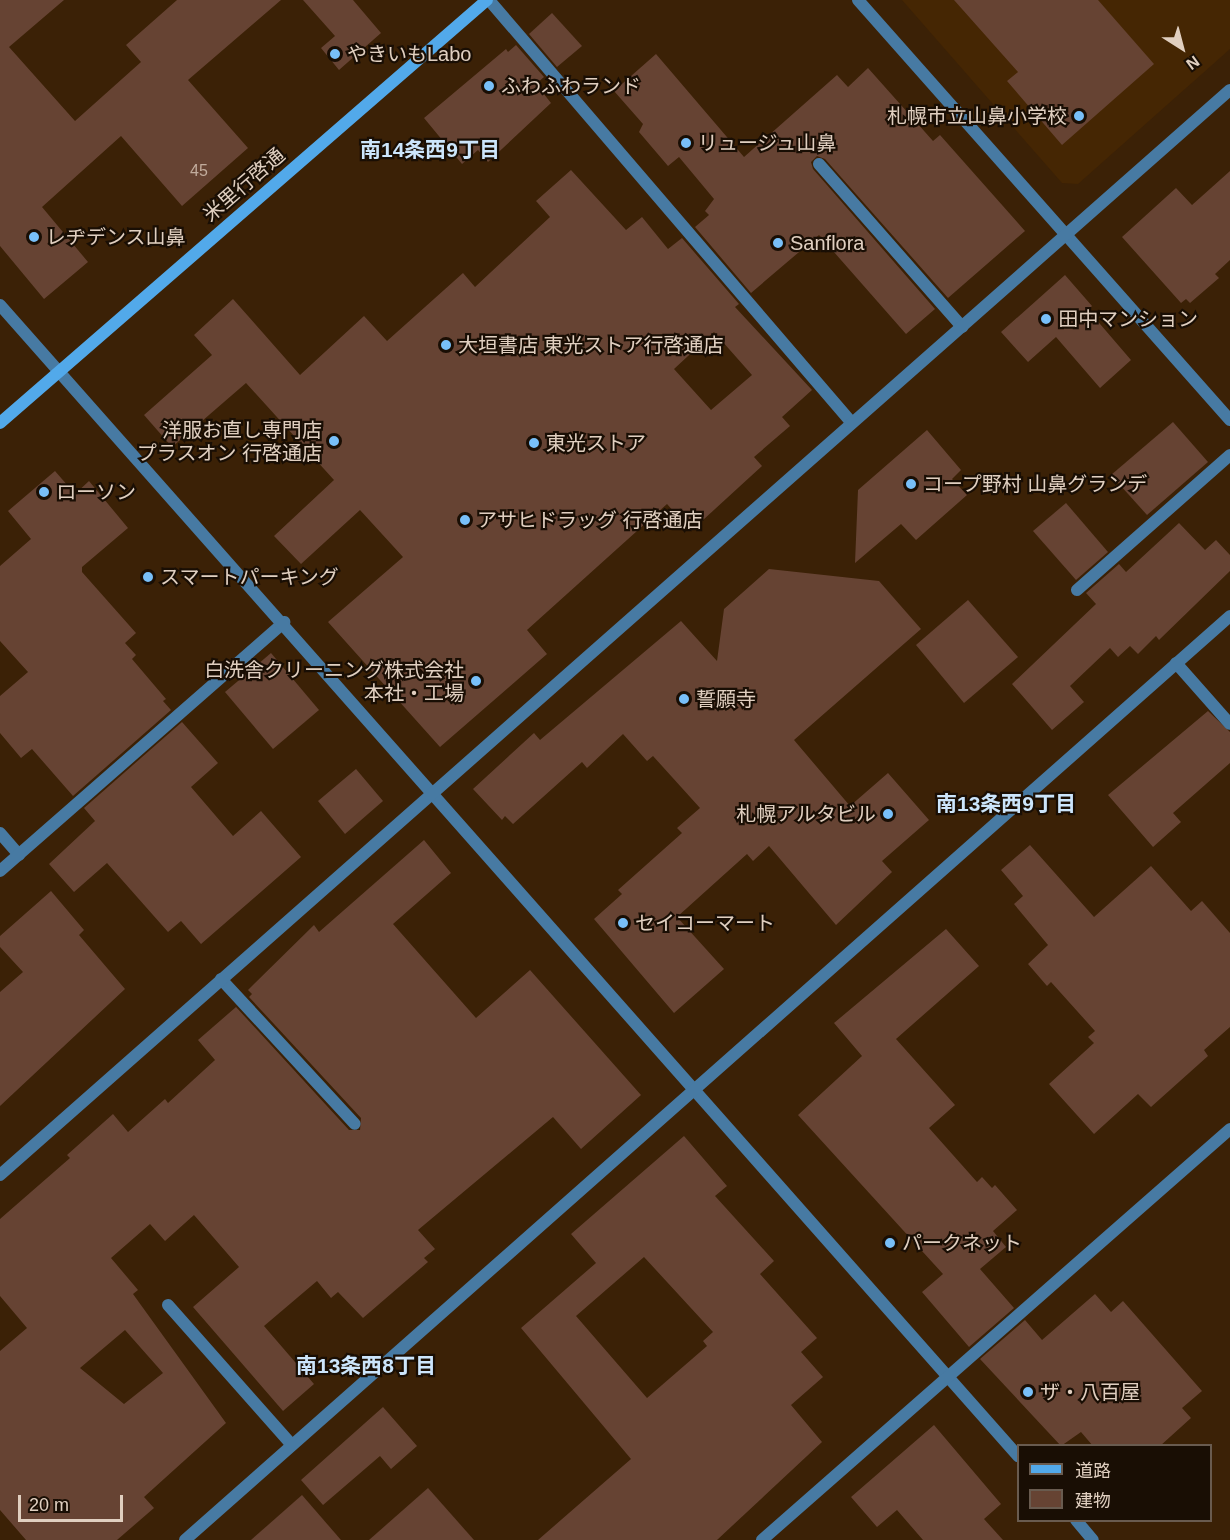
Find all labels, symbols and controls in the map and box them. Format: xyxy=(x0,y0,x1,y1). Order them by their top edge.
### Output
north arrow xyxy=(1152,18,1212,78)
place label: やきいもLabo xyxy=(347,42,471,66)
marker: やきいもLabo xyxy=(328,47,342,61)
text: N xyxy=(1183,53,1203,73)
place label: ふわふわランド xyxy=(501,74,641,98)
marker: ふわふわランド xyxy=(482,79,496,93)
place label: 札幌市立山鼻小学校 xyxy=(887,104,1067,128)
marker: 札幌市立山鼻小学校 xyxy=(1072,109,1086,123)
place label: リュージュ山鼻 xyxy=(698,131,838,155)
marker: リュージュ山鼻 xyxy=(679,136,693,150)
district label: 南14条西9丁目 xyxy=(360,137,500,163)
street label: 米里行啓通 xyxy=(198,143,290,227)
house number: 45 xyxy=(190,161,208,181)
place label: レヂデンス山鼻 xyxy=(46,225,186,249)
marker: レヂデンス山鼻 xyxy=(27,230,41,244)
place label: Sanflora xyxy=(790,231,864,255)
marker: Sanflora xyxy=(771,236,785,250)
place label: 田中マンション xyxy=(1058,307,1198,331)
marker: 田中マンション xyxy=(1039,312,1053,326)
place label: 大垣書店 東光ストア行啓通店 xyxy=(458,333,724,357)
marker: 大垣書店 東光ストア行啓通店 xyxy=(439,338,453,352)
place label: 洋服お直し専門店 プラスオン 行啓通店 xyxy=(136,418,322,465)
place label: 東光ストア xyxy=(546,431,646,455)
marker: 洋服お直し専門店 プラスオン 行啓通店 xyxy=(327,434,341,448)
marker: 東光ストア xyxy=(527,436,541,450)
place label: コープ野村 山鼻グランデ xyxy=(923,472,1149,496)
marker: コープ野村 山鼻グランデ xyxy=(904,477,918,491)
place label: ローソン xyxy=(56,480,136,504)
marker: ローソン xyxy=(37,485,51,499)
place label: アサヒドラッグ 行啓通店 xyxy=(477,508,703,532)
marker: アサヒドラッグ 行啓通店 xyxy=(458,513,472,527)
place label: スマートパーキング xyxy=(160,565,340,589)
marker: スマートパーキング xyxy=(141,570,155,584)
place label: 白洗舎クリーニング株式会社 本社・工場 xyxy=(204,658,464,705)
marker: 白洗舎クリーニング株式会社 本社・工場 xyxy=(469,674,483,688)
place label: 誓願寺 xyxy=(696,687,756,711)
marker: 誓願寺 xyxy=(677,692,691,706)
district label: 南13条西9丁目 xyxy=(936,791,1076,817)
place label: 札幌アルタビル xyxy=(736,802,876,826)
marker: 札幌アルタビル xyxy=(881,807,895,821)
place label: セイコーマート xyxy=(635,911,775,935)
marker: セイコーマート xyxy=(616,916,630,930)
place label: パークネット xyxy=(902,1231,1022,1255)
marker: パークネット xyxy=(883,1236,897,1250)
district label: 南13条西8丁目 xyxy=(296,1353,436,1379)
place label: ザ・八百屋 xyxy=(1040,1380,1140,1404)
marker: ザ・八百屋 xyxy=(1021,1385,1035,1399)
legend xyxy=(1017,1444,1212,1522)
text: 道路 xyxy=(1075,1461,1111,1481)
scale bar xyxy=(21,1483,126,1521)
text: 建物 xyxy=(1075,1491,1111,1511)
text: 20 m xyxy=(29,1495,69,1515)

